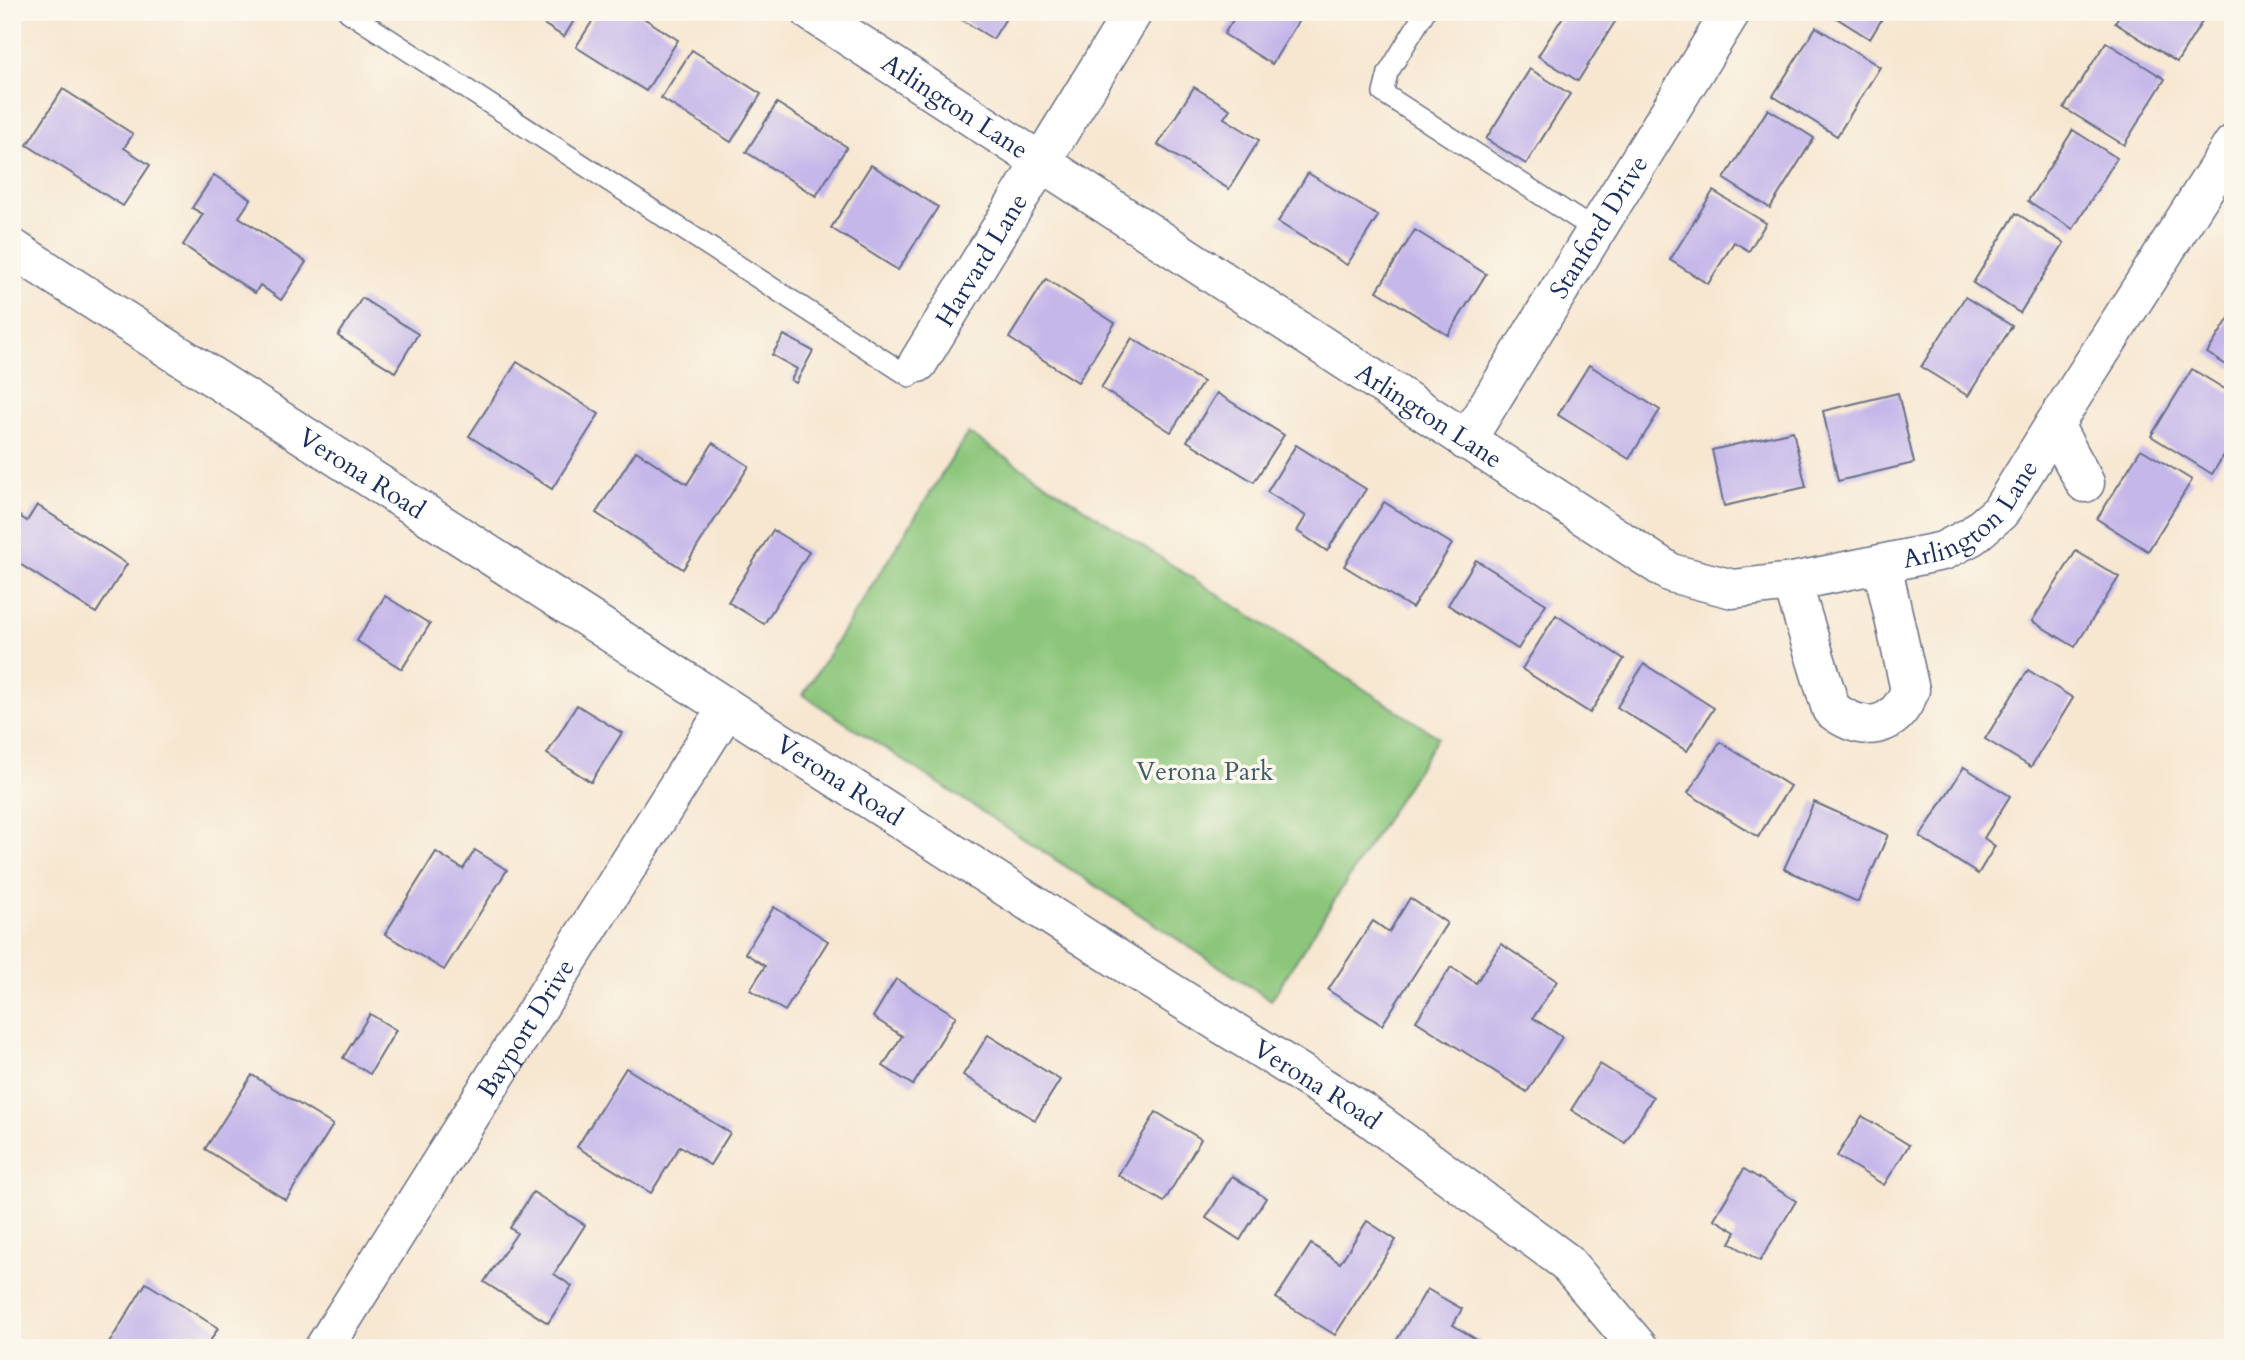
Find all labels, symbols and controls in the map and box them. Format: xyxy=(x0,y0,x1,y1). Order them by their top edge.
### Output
street label: Arlington Lane xyxy=(874,46,1035,167)
street label: Stanford Drive xyxy=(1541,149,1656,305)
street label: Harvard Lane xyxy=(927,187,1036,334)
street label: Arlington Lane xyxy=(1349,355,1509,476)
street label: Verona Road xyxy=(291,420,432,527)
street label: Arlington Lane xyxy=(1900,453,2046,577)
street label: Verona Road xyxy=(769,727,910,834)
park label: Verona Park xyxy=(1136,754,1274,789)
street label: Bayport Drive xyxy=(469,952,583,1105)
street label: Verona Road xyxy=(1246,1031,1388,1138)

